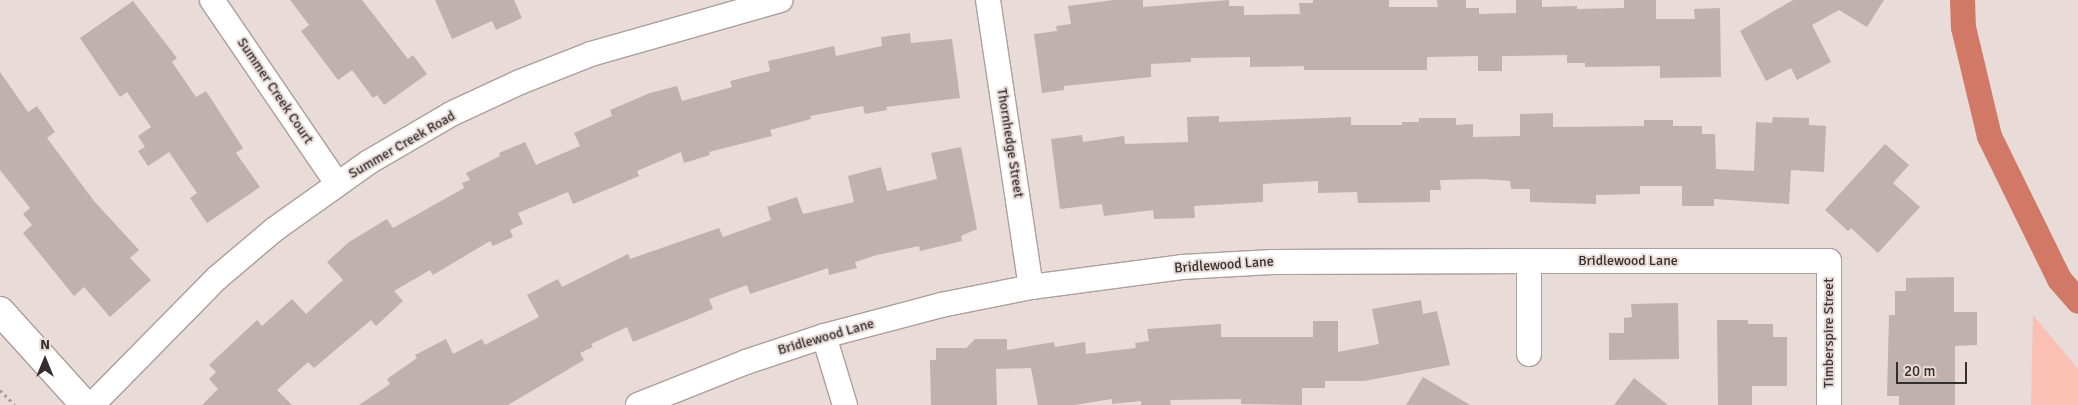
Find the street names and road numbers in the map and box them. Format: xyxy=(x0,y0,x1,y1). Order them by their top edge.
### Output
street label: Summer Creek Court xyxy=(233,35,317,147)
street label: Thornhedge Street xyxy=(993,87,1027,199)
street label: Summer Creek Road xyxy=(346,108,458,182)
street label: Bridlewood Lane xyxy=(1174,253,1274,277)
street label: Bridlewood Lane xyxy=(1578,253,1678,269)
street label: Timberspire Street xyxy=(1821,278,1837,388)
street label: Bridlewood Lane xyxy=(776,315,876,359)

